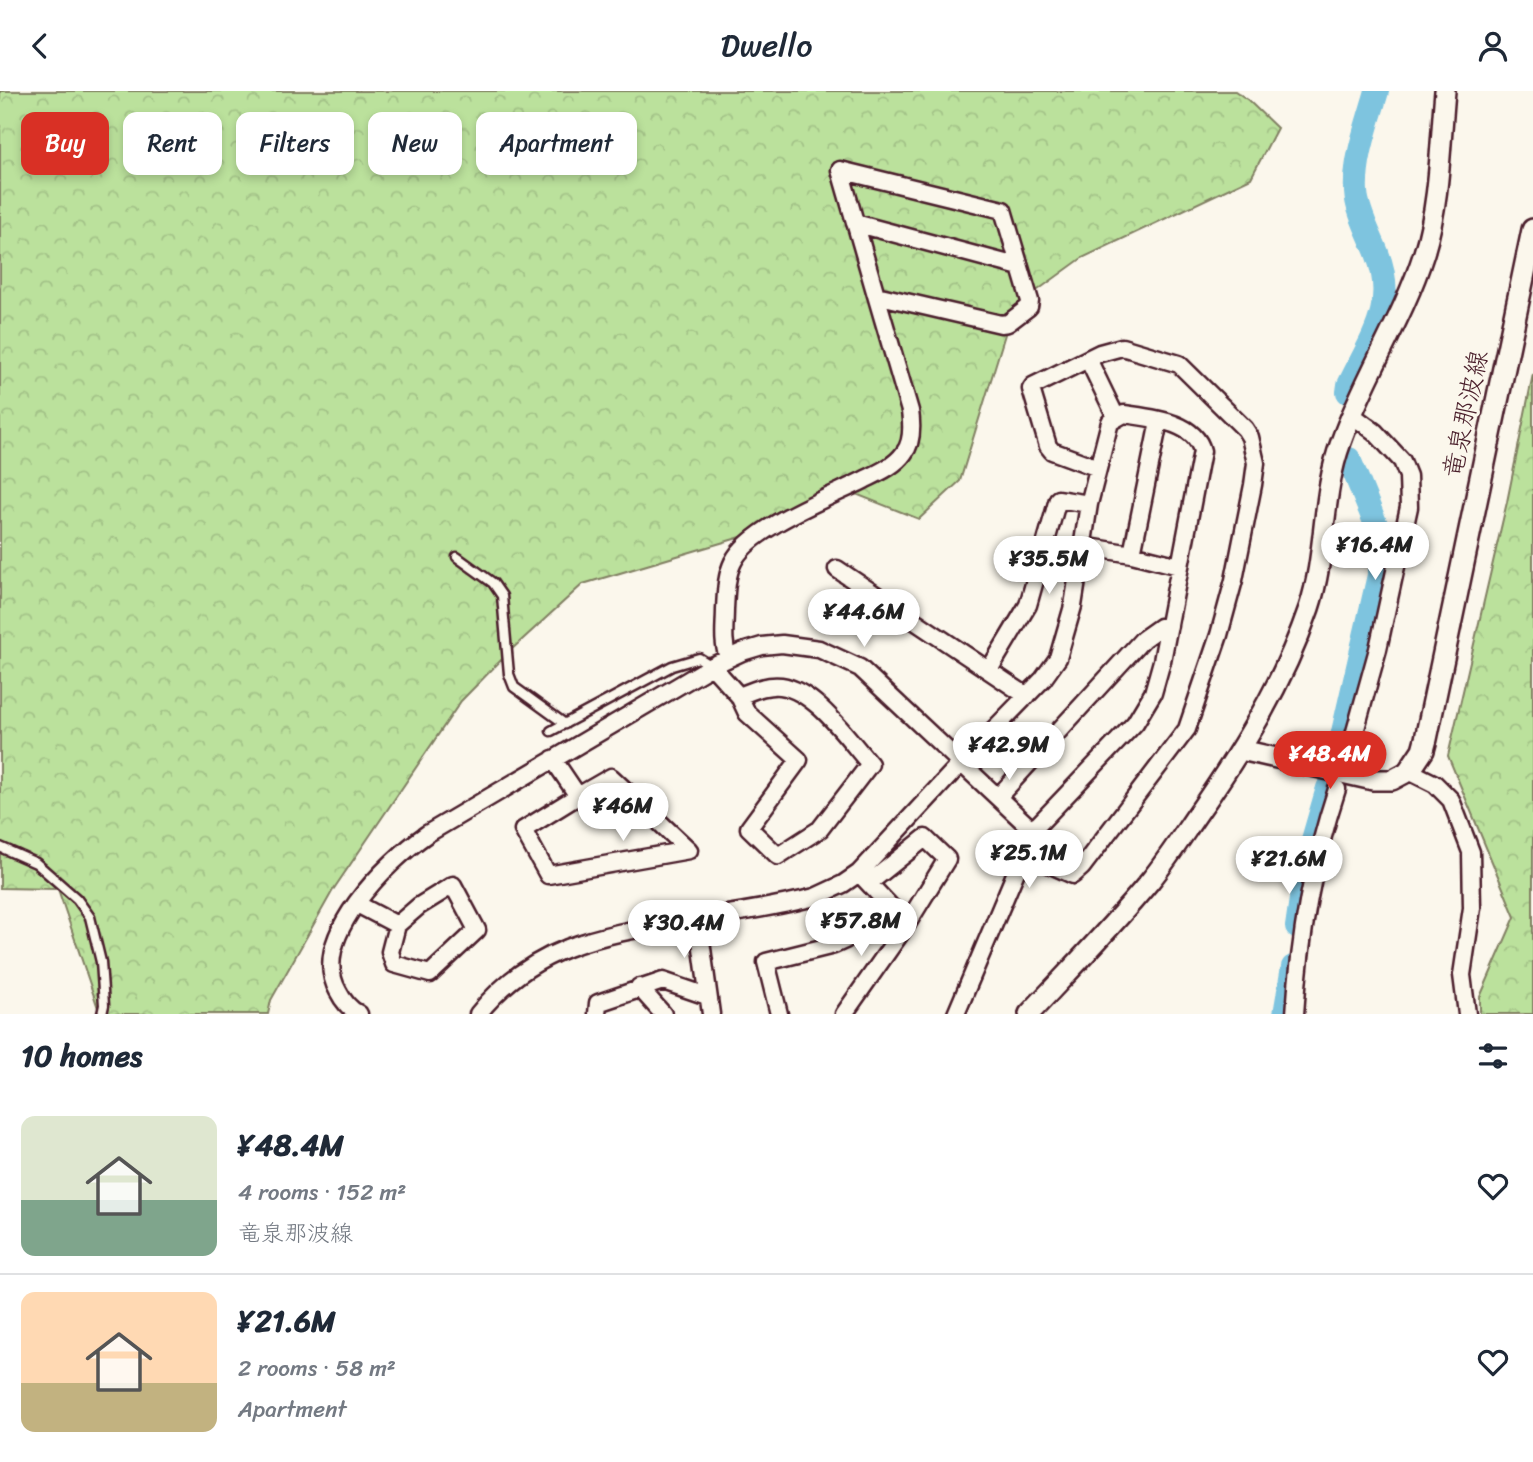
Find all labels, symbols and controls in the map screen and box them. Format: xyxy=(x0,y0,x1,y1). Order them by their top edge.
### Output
text: Dwello xyxy=(720,17,813,74)
icon: back xyxy=(21,27,59,65)
icon: person xyxy=(1474,27,1512,65)
chip: Buy xyxy=(21,112,109,175)
chip: Rent xyxy=(123,112,222,175)
chip: Filters xyxy=(236,112,354,175)
chip: New xyxy=(368,112,462,175)
chip: Apartment xyxy=(476,112,637,175)
street label: 竜泉那波線 xyxy=(1429,346,1501,482)
pin: ¥16.4M xyxy=(1318,523,1432,582)
text: ¥16.4M xyxy=(1337,524,1413,565)
pin: ¥35.5M xyxy=(992,537,1106,596)
text: ¥35.5M xyxy=(1009,538,1089,579)
pin: ¥44.6M xyxy=(807,589,921,649)
text: ¥44.6M xyxy=(824,591,904,632)
pin: ¥42.9M xyxy=(952,723,1066,782)
text: ¥42.9M xyxy=(969,724,1049,765)
pin: ¥48.4M xyxy=(1273,731,1387,791)
text: ¥48.4M xyxy=(1289,733,1371,774)
pin: ¥46M xyxy=(582,783,664,843)
text: ¥46M xyxy=(594,785,652,826)
pin: ¥25.1M xyxy=(972,831,1086,890)
text: ¥25.1M xyxy=(991,832,1067,873)
pin: ¥21.6M xyxy=(1232,837,1346,896)
text: ¥21.6M xyxy=(1252,838,1326,879)
pin: ¥57.8M xyxy=(804,899,918,958)
text: ¥57.8M xyxy=(821,900,901,941)
pin: ¥30.4M xyxy=(627,901,741,960)
text: ¥30.4M xyxy=(644,902,724,943)
text: 10 homes xyxy=(21,1029,142,1083)
icon: filters xyxy=(1474,1037,1512,1075)
text: ¥48.4M xyxy=(238,1118,344,1172)
icon: home xyxy=(77,1144,161,1228)
icon: heart xyxy=(1474,1167,1512,1205)
text: 4 rooms · 152 m² xyxy=(238,1172,406,1213)
text: 竜泉那波線 xyxy=(238,1213,353,1254)
text: ¥21.6M xyxy=(238,1294,335,1348)
icon: home xyxy=(77,1320,161,1404)
icon: heart xyxy=(1474,1343,1512,1381)
text: 2 rooms · 58 m² xyxy=(238,1348,396,1389)
text: Apartment xyxy=(238,1389,347,1430)

